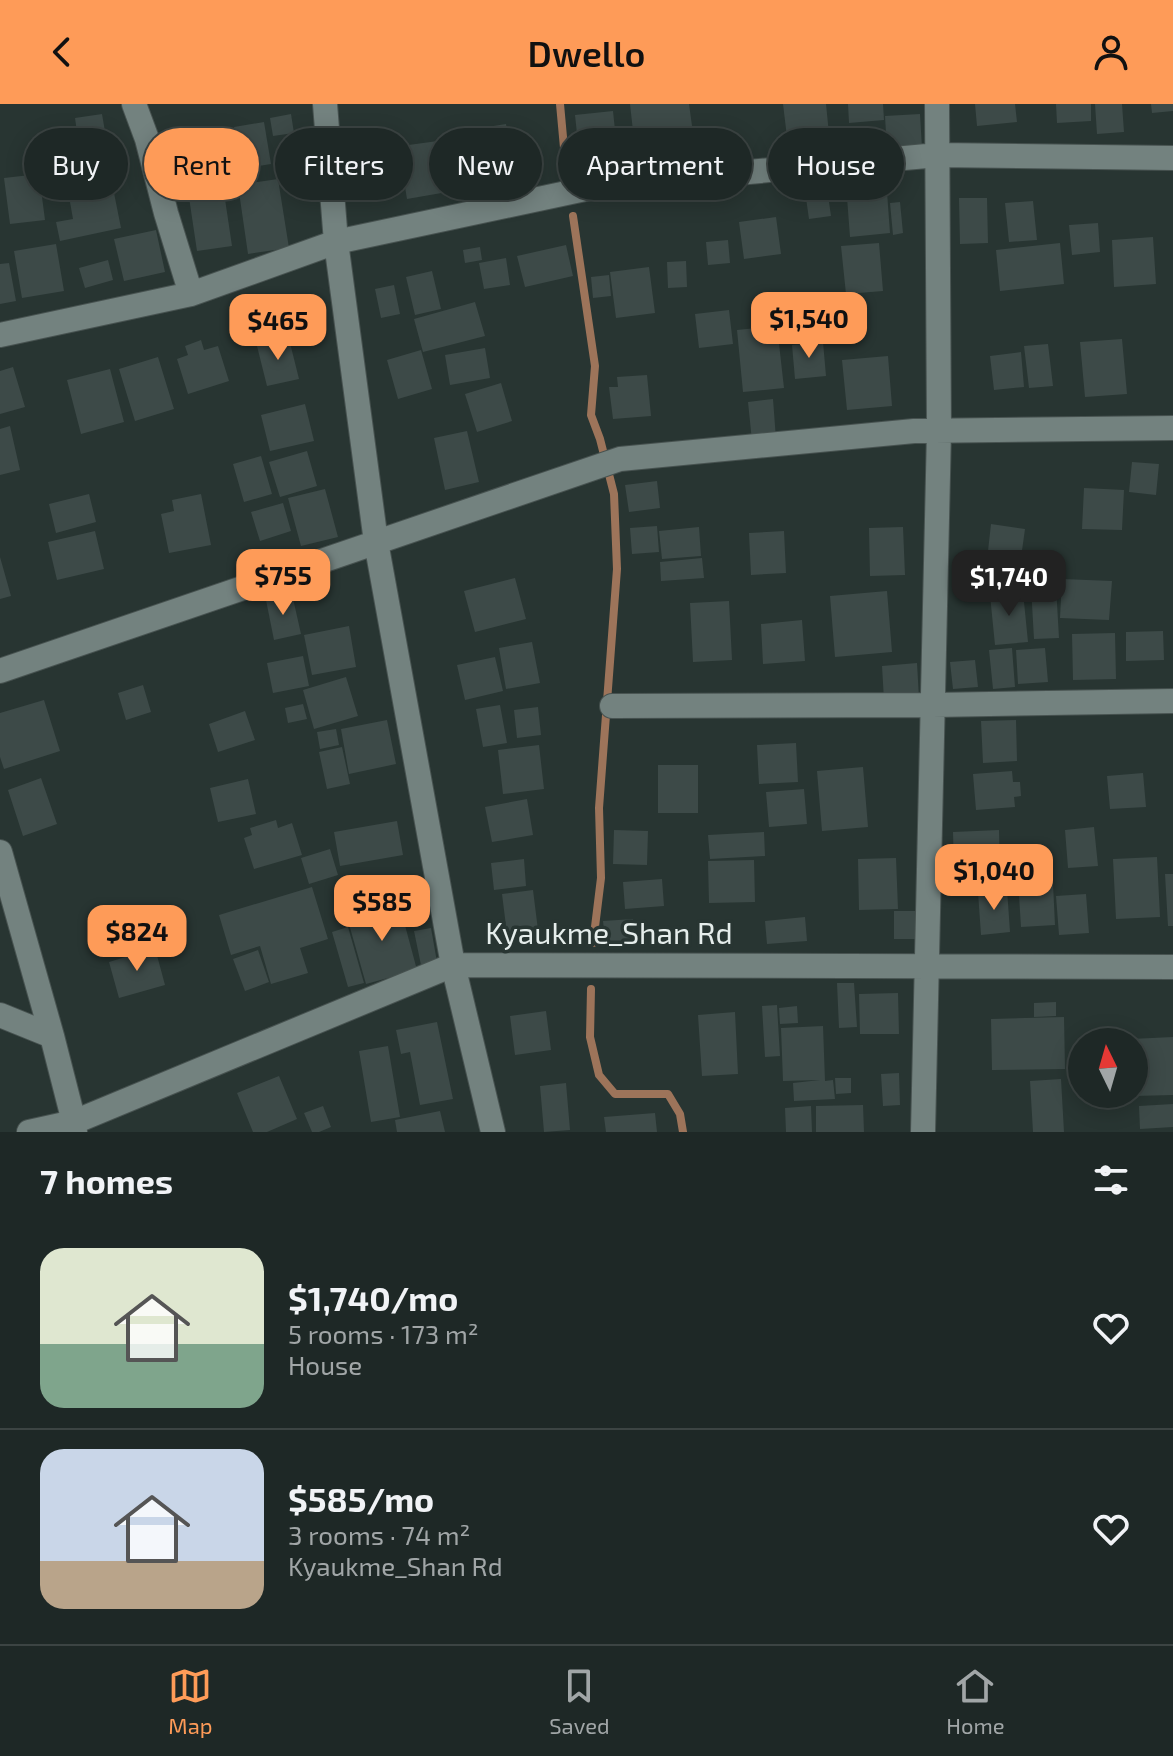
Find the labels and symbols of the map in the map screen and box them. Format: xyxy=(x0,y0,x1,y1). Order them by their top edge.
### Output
pin: $1,540 xyxy=(744,292,874,360)
pin: $465 xyxy=(231,294,325,362)
pin: $755 xyxy=(236,549,330,617)
pin: $1,740 xyxy=(944,550,1074,618)
pin: $1,040 xyxy=(929,844,1059,912)
pin: $585 xyxy=(335,875,429,943)
pin: $824 xyxy=(90,905,184,973)
street label: Kyaukme_Shan Rd xyxy=(485,914,733,950)
north arrow xyxy=(1068,1028,1148,1108)

